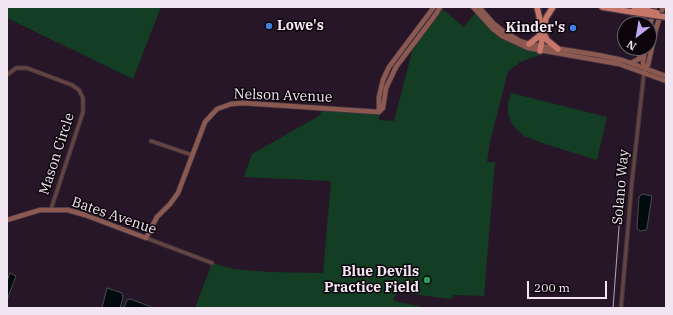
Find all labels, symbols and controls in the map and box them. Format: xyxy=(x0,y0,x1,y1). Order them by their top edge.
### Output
north arrow xyxy=(617,16,657,56)
place label: Lowe's xyxy=(277,18,324,34)
place label: Kinder's xyxy=(506,20,565,36)
marker: Lowe's xyxy=(264,21,274,31)
marker: Kinder's xyxy=(568,23,578,33)
text: N xyxy=(624,37,639,54)
street label: Nelson Avenue xyxy=(233,86,333,106)
street label: Mason Circle xyxy=(36,111,78,197)
street label: Solano Way xyxy=(609,149,633,225)
street label: Bates Avenue xyxy=(69,194,159,238)
place label: Blue Devils Practice Field xyxy=(324,264,419,296)
scale bar xyxy=(529,273,609,299)
marker: Blue Devils Practice Field xyxy=(422,275,432,285)
text: 200 m xyxy=(534,280,570,295)

